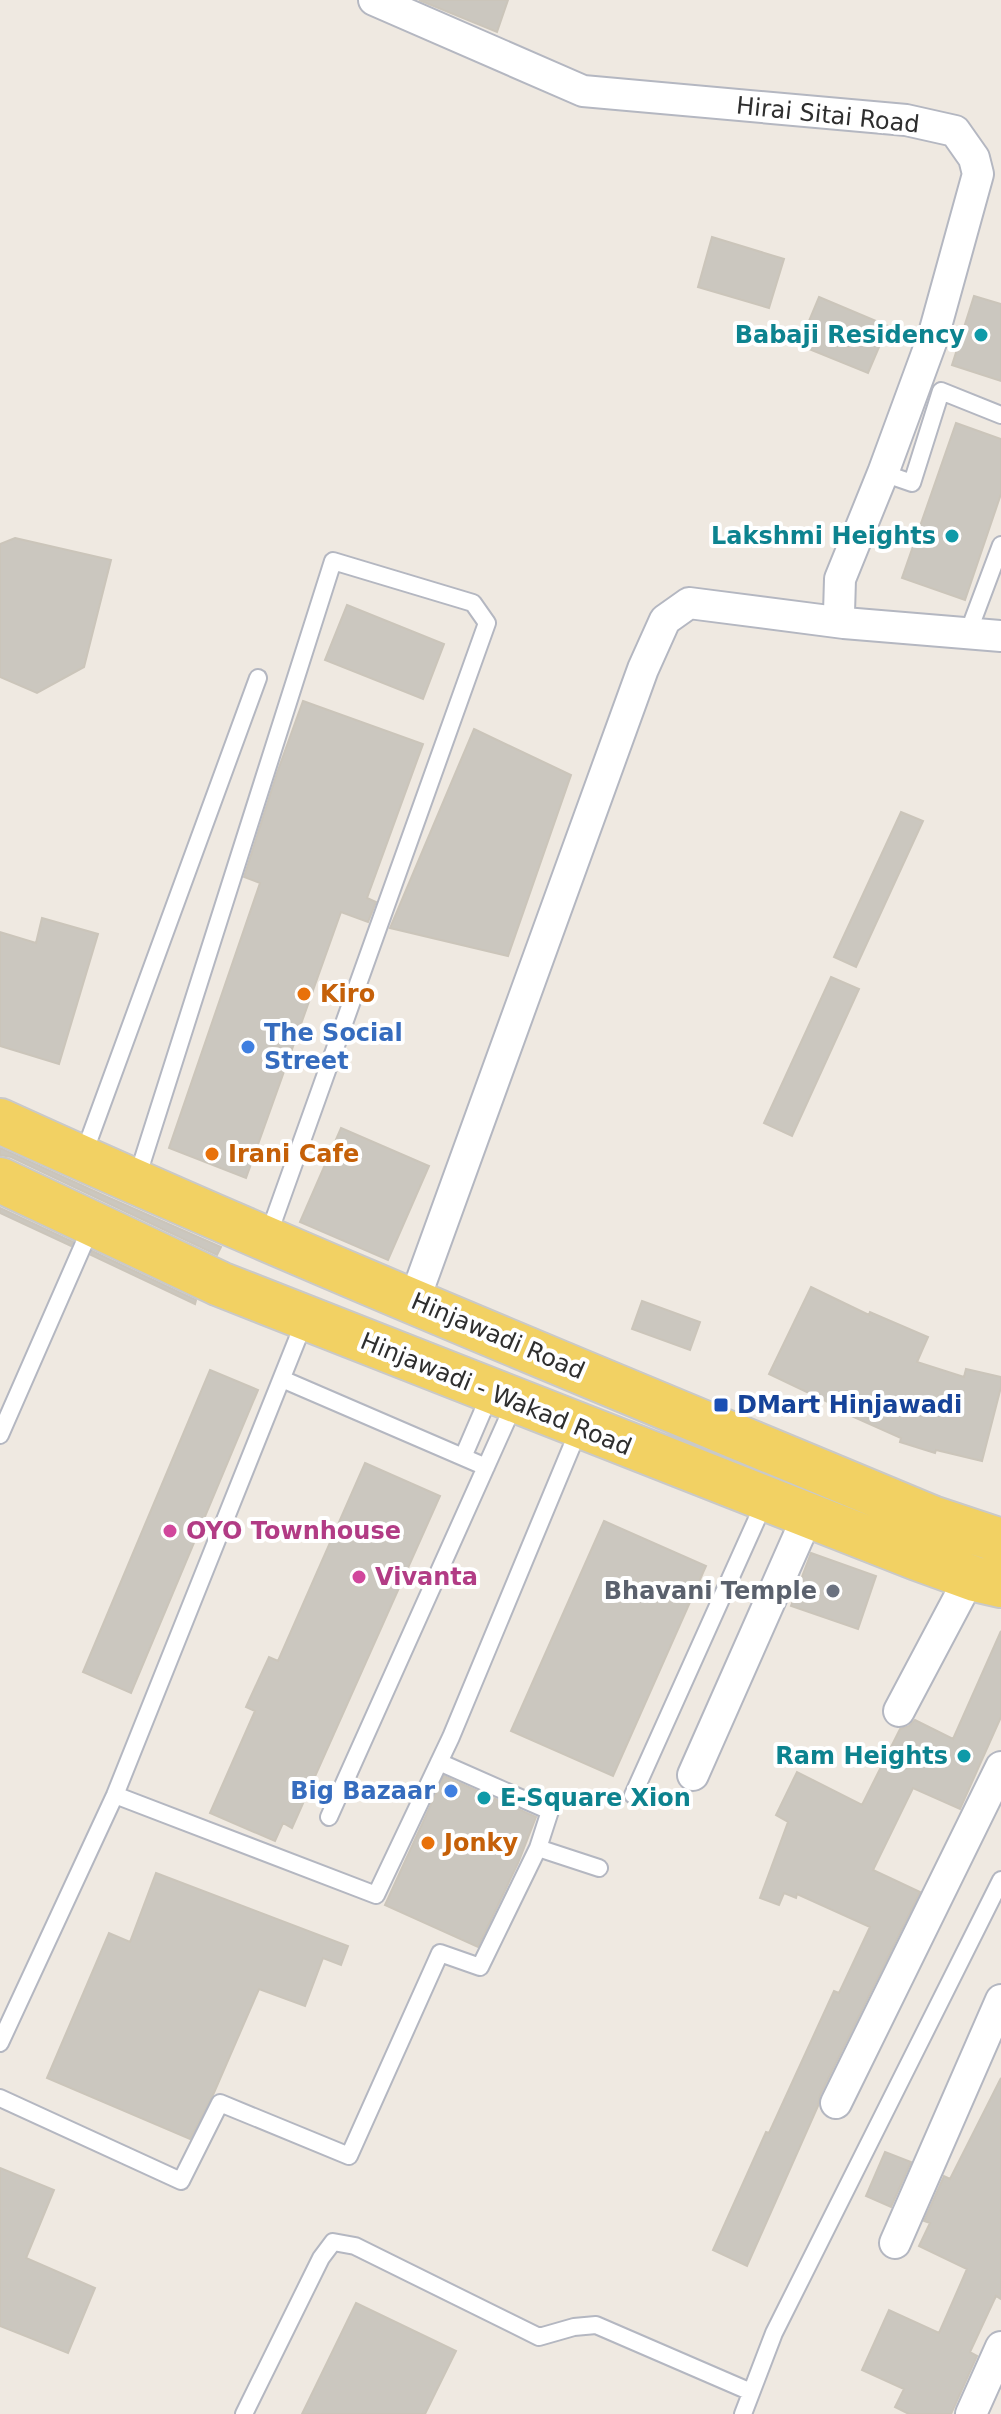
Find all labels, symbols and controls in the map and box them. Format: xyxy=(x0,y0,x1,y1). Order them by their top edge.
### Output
street label: Hirai Sitai Road xyxy=(735,91,921,139)
place label: Babaji Residency xyxy=(735,321,965,349)
marker: Babaji Residency xyxy=(972,326,990,344)
place label: Lakshmi Heights xyxy=(711,522,936,550)
marker: Lakshmi Heights xyxy=(943,527,961,545)
place label: Kiro xyxy=(320,980,375,1008)
marker: Kiro xyxy=(295,985,313,1003)
place label: The Social Street xyxy=(264,1019,403,1075)
marker: The Social Street xyxy=(239,1038,257,1056)
place label: Irani Cafe xyxy=(228,1140,359,1168)
marker: Irani Cafe xyxy=(203,1145,221,1163)
street label: Hinjawadi Road xyxy=(407,1287,589,1385)
street label: Hinjawadi - Wakad Road xyxy=(356,1327,636,1461)
place label: DMart Hinjawadi xyxy=(737,1391,962,1419)
marker: DMart Hinjawadi xyxy=(712,1396,730,1414)
place label: OYO Townhouse xyxy=(186,1517,401,1545)
marker: OYO Townhouse xyxy=(161,1522,179,1540)
place label: Vivanta xyxy=(375,1563,478,1591)
marker: Vivanta xyxy=(350,1568,368,1586)
place label: Bhavani Temple xyxy=(604,1577,817,1605)
marker: Bhavani Temple xyxy=(824,1582,842,1600)
place label: Ram Heights xyxy=(775,1742,948,1770)
marker: Ram Heights xyxy=(955,1747,973,1765)
place label: Big Bazaar xyxy=(290,1777,435,1805)
marker: Big Bazaar xyxy=(442,1782,460,1800)
place label: E-Square Xion xyxy=(500,1784,691,1812)
marker: E-Square Xion xyxy=(475,1789,493,1807)
place label: Jonky xyxy=(442,1829,518,1857)
marker: Jonky xyxy=(419,1834,437,1852)

